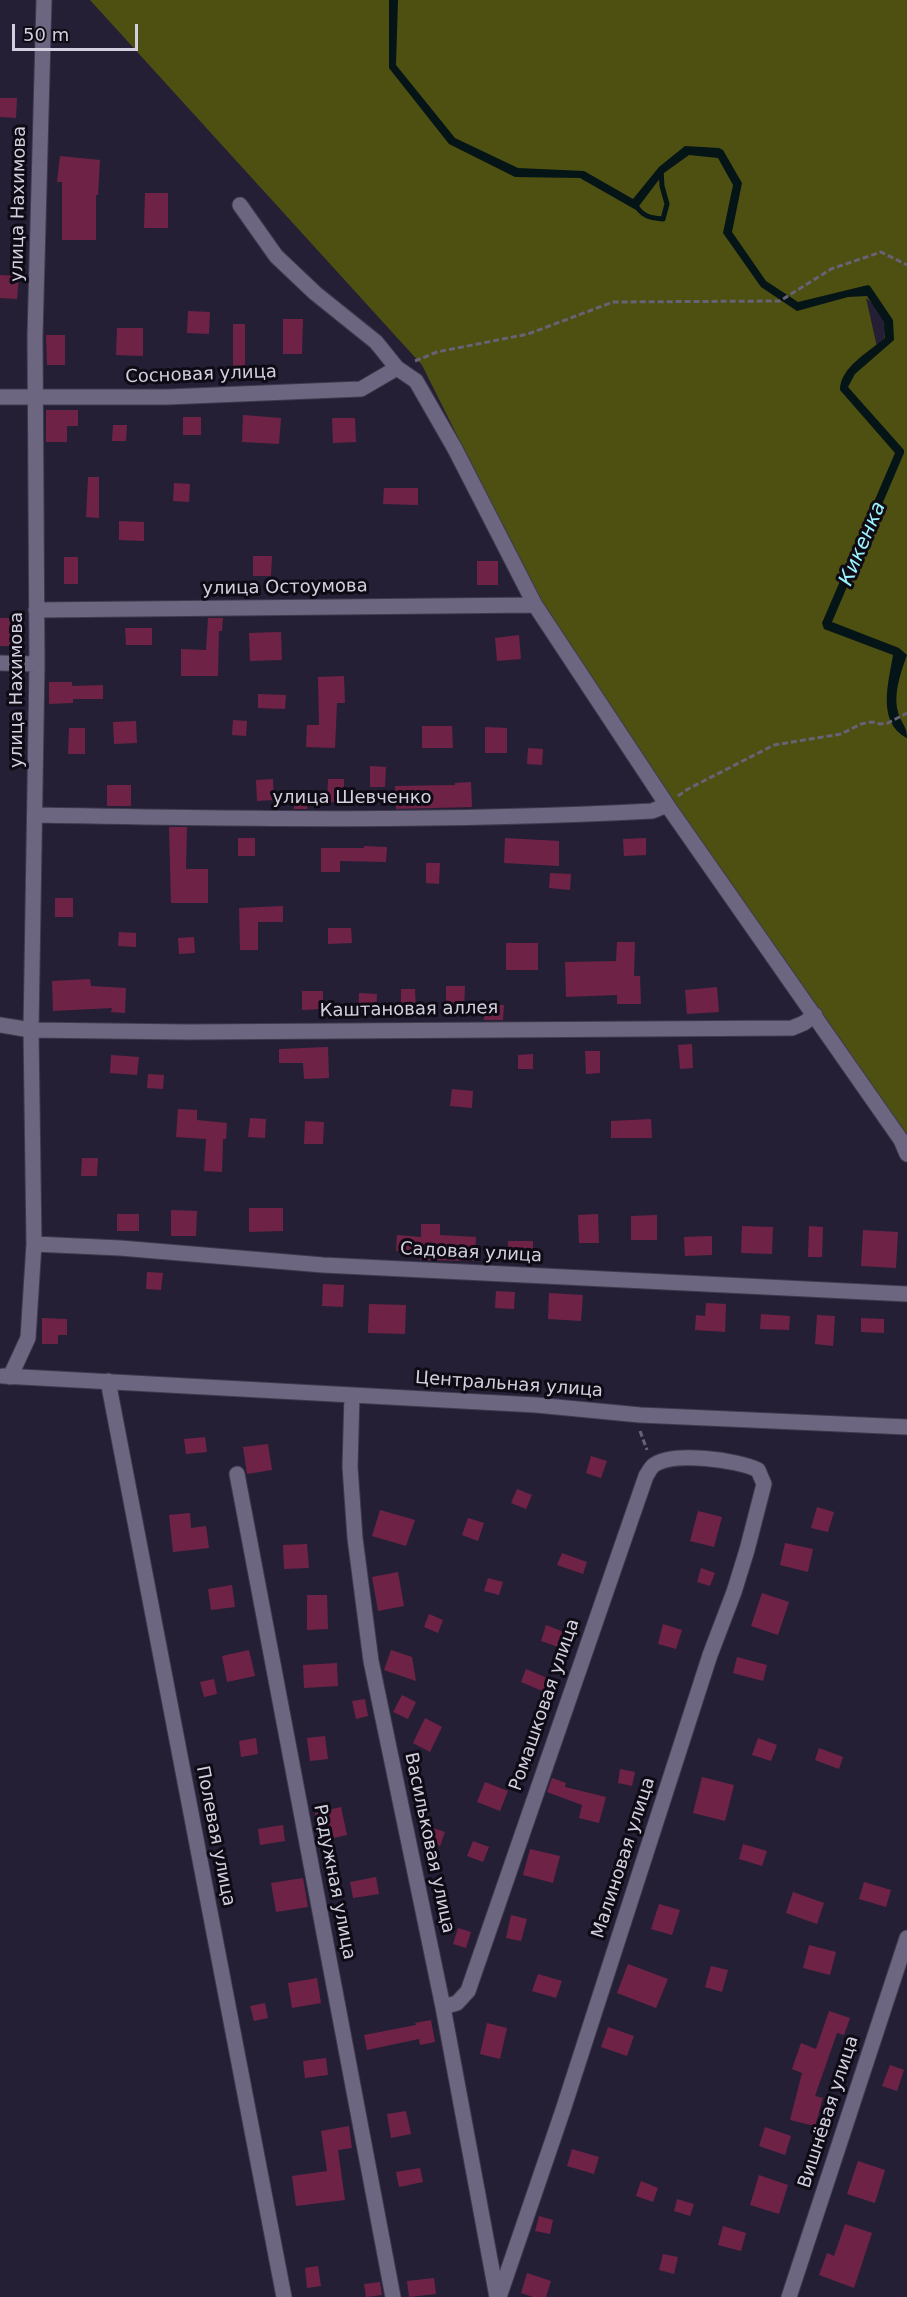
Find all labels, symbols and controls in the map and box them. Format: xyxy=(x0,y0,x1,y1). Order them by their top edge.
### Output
scale bar xyxy=(15,12,141,50)
text: 50 m xyxy=(23,24,69,45)
street label: улица Нахимова xyxy=(7,126,31,282)
street label: Сосновая улица xyxy=(125,362,277,388)
water label: Кикенка xyxy=(835,498,891,590)
street label: улица Остоумова xyxy=(202,576,368,600)
street label: улица Нахимова xyxy=(6,612,28,768)
street label: улица Шевченко xyxy=(272,787,432,809)
street label: Каштановая аллея xyxy=(319,998,499,1022)
street label: Садовая улица xyxy=(399,1238,543,1268)
street label: Центральная улица xyxy=(414,1368,604,1402)
street label: Ромашковая улица xyxy=(505,1616,585,1794)
street label: Васильковая улица xyxy=(399,1751,459,1935)
street label: Полевая улица xyxy=(191,1764,239,1908)
street label: Малиновая улица xyxy=(588,1775,660,1941)
street label: Радужная улица xyxy=(308,1803,360,1961)
street label: Вишнёвая улица xyxy=(794,2033,864,2191)

